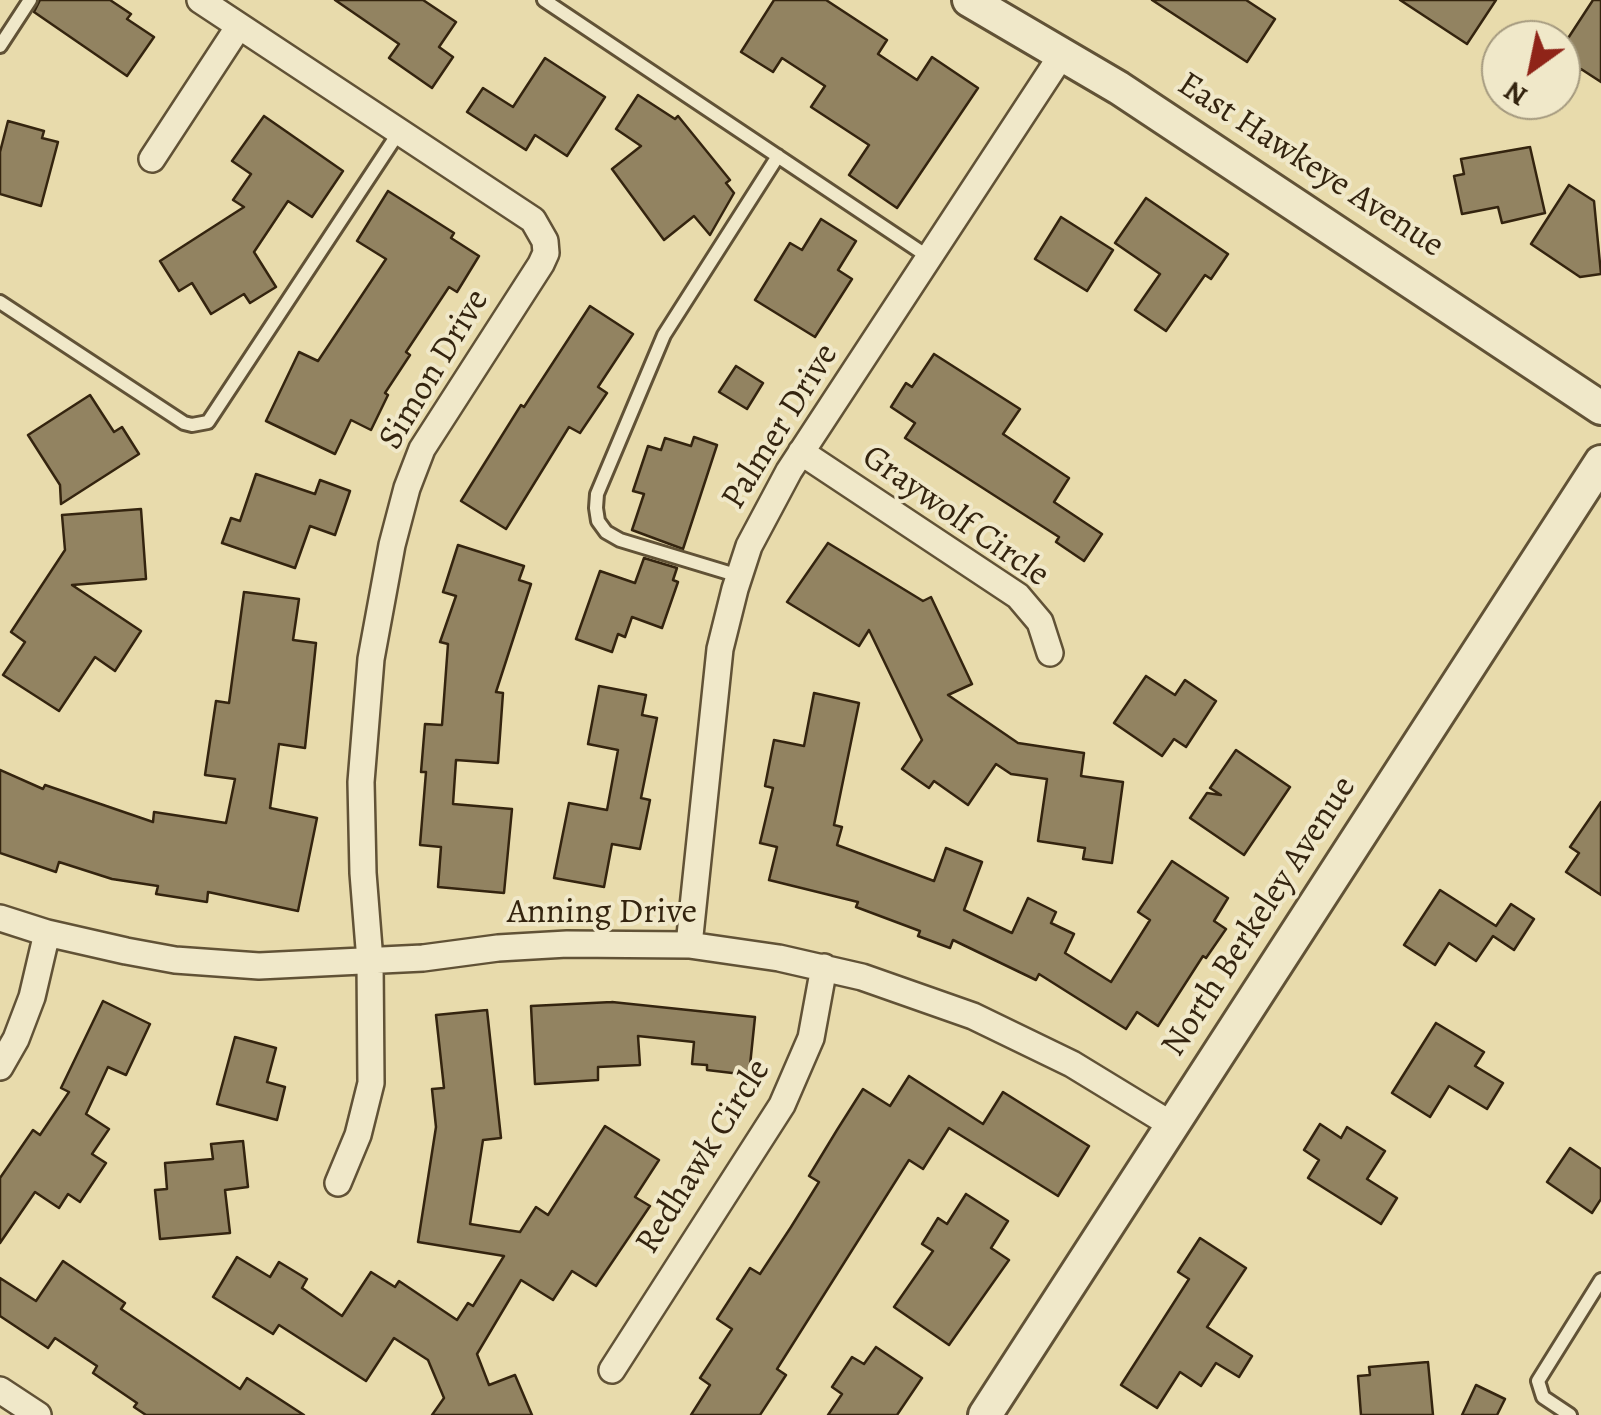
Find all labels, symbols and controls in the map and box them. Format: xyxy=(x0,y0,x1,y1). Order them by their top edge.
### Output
north arrow xyxy=(1481,20,1581,120)
street label: East Hawkeye Avenue xyxy=(1169,64,1451,268)
text: N xyxy=(1497,72,1535,115)
street label: Simon Drive xyxy=(371,282,499,458)
street label: Palmer Drive xyxy=(714,337,848,517)
street label: Graywolf Circle xyxy=(853,437,1057,597)
street label: North Berkeley Avenue xyxy=(1154,769,1366,1065)
street label: Anning Drive xyxy=(507,892,697,934)
street label: Redhawk Circle xyxy=(628,1052,780,1262)

